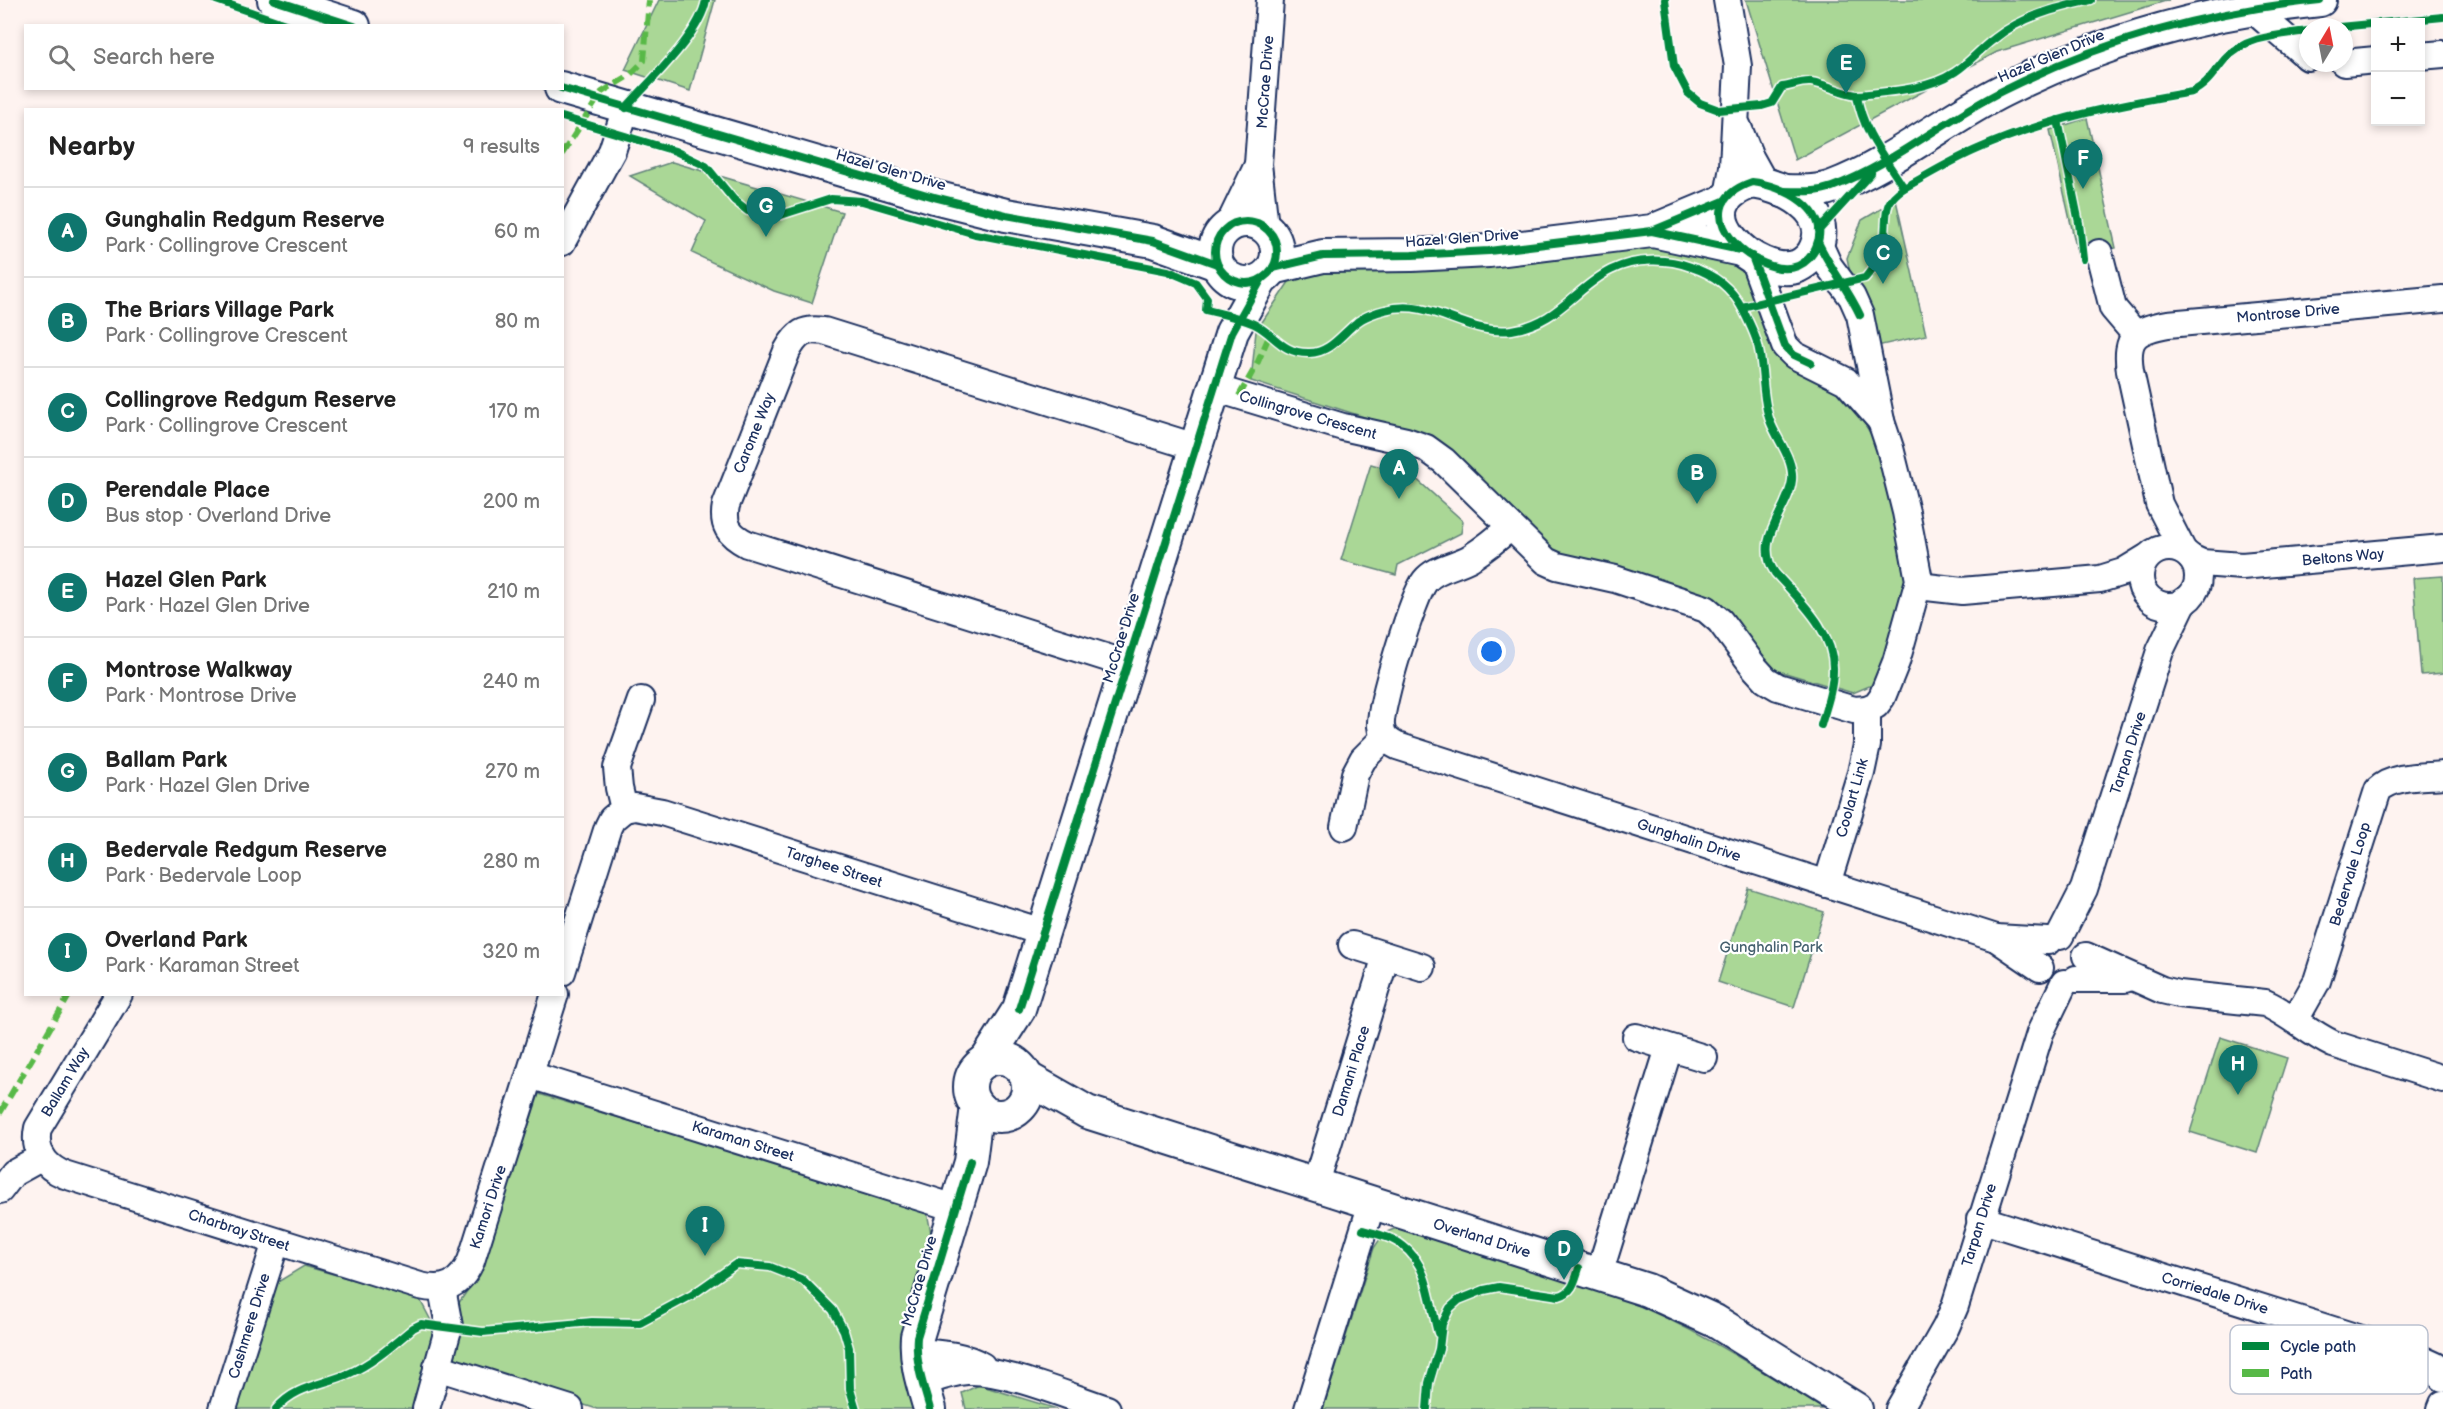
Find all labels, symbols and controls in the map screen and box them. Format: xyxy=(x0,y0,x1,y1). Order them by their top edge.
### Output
north arrow xyxy=(2299,18,2353,72)
map controls xyxy=(2371,18,2425,126)
button: + xyxy=(2371,18,2425,72)
search box xyxy=(24,24,564,90)
street label: Hazel Glen Drive xyxy=(1995,25,2107,87)
street label: McCrae Drive xyxy=(1253,35,1278,129)
icon: search xyxy=(45,41,78,74)
text: Search here xyxy=(93,44,215,71)
pin: E xyxy=(1826,44,1866,94)
button: − xyxy=(2371,72,2425,126)
text: Nearby xyxy=(48,132,135,163)
text: 9 results xyxy=(463,135,540,159)
pin: F xyxy=(2064,140,2102,189)
street label: Hazel Glen Drive xyxy=(834,146,948,195)
pin: G xyxy=(746,188,786,237)
text: Gunghalin Redgum Reserve xyxy=(105,207,385,234)
text: A xyxy=(61,220,74,244)
text: 60 m xyxy=(494,220,540,244)
street label: Hazel Glen Drive xyxy=(1405,225,1520,252)
text: Park · Collingrove Crescent xyxy=(105,234,348,258)
pin: C xyxy=(1864,234,1902,284)
text: The Briars Village Park xyxy=(105,297,334,324)
street label: Montrose Drive xyxy=(2236,300,2341,327)
text: B xyxy=(60,310,75,334)
text: 80 m xyxy=(495,310,540,334)
text: Park · Collingrove Crescent xyxy=(105,324,348,348)
text: Collingrove Redgum Reserve xyxy=(105,387,396,414)
street label: Collingrove Crescent xyxy=(1237,387,1379,444)
street label: Carome Way xyxy=(730,390,779,476)
text: C xyxy=(60,400,75,424)
text: 170 m xyxy=(489,400,540,424)
text: Park · Collingrove Crescent xyxy=(105,414,348,438)
pin: A xyxy=(1380,450,1418,499)
pin: B xyxy=(1678,454,1716,504)
text: Perendale Place xyxy=(105,477,270,504)
text: D xyxy=(61,490,74,514)
text: 200 m xyxy=(483,490,540,514)
text: Bus stop · Overland Drive xyxy=(105,504,331,528)
street label: Beltons Way xyxy=(2301,544,2385,571)
text: Hazel Glen Park xyxy=(105,567,267,594)
text: E xyxy=(61,580,74,604)
text: 210 m xyxy=(487,580,540,604)
street label: McCrae Drive xyxy=(1099,591,1144,686)
text: Park · Hazel Glen Drive xyxy=(105,594,310,618)
your location xyxy=(1477,637,1506,666)
text: Montrose Walkway xyxy=(105,657,292,684)
text: F xyxy=(61,670,74,694)
text: 240 m xyxy=(483,670,540,694)
text: Park · Montrose Drive xyxy=(105,684,297,708)
street label: Tarpan Drive xyxy=(2106,709,2151,797)
text: Ballam Park xyxy=(105,747,227,774)
street label: Coolart Link xyxy=(1832,756,1873,840)
text: G xyxy=(60,760,75,784)
text: 270 m xyxy=(485,760,540,784)
text: Park · Hazel Glen Drive xyxy=(105,774,310,798)
street label: Gunghalin Drive xyxy=(1634,815,1743,866)
street label: Bedervale Loop xyxy=(2326,820,2375,928)
text: Bedervale Redgum Reserve xyxy=(105,837,387,864)
street label: Targhee Street xyxy=(783,843,885,892)
text: H xyxy=(60,850,75,874)
text: 280 m xyxy=(483,850,540,874)
text: Park · Bedervale Loop xyxy=(105,864,302,888)
text: Overland Park xyxy=(105,927,248,954)
park label: Gunghalin Park xyxy=(1720,938,1823,957)
text: I xyxy=(64,940,71,964)
text: 320 m xyxy=(482,940,540,964)
text: Park · Karaman Street xyxy=(105,954,299,978)
street label: Damani Place xyxy=(1329,1023,1374,1119)
street label: Ballam Way xyxy=(37,1044,94,1120)
pin: H xyxy=(2218,1046,2258,1095)
street label: Karaman Street xyxy=(689,1117,797,1166)
street label: Kamori Drive xyxy=(466,1163,511,1252)
street label: Tarpan Drive xyxy=(1958,1181,2001,1269)
street label: Charbray Street xyxy=(186,1205,292,1256)
pin: I xyxy=(686,1206,724,1256)
street label: Overland Drive xyxy=(1431,1215,1533,1262)
pin: D xyxy=(1544,1230,1584,1280)
street label: McCrae Drive xyxy=(897,1234,942,1329)
street label: Corriedale Drive xyxy=(2159,1268,2271,1319)
street label: Cashmere Drive xyxy=(224,1271,275,1381)
legend xyxy=(2230,1325,2428,1394)
text: Cycle path xyxy=(2280,1338,2356,1357)
text: Path xyxy=(2280,1365,2312,1384)

